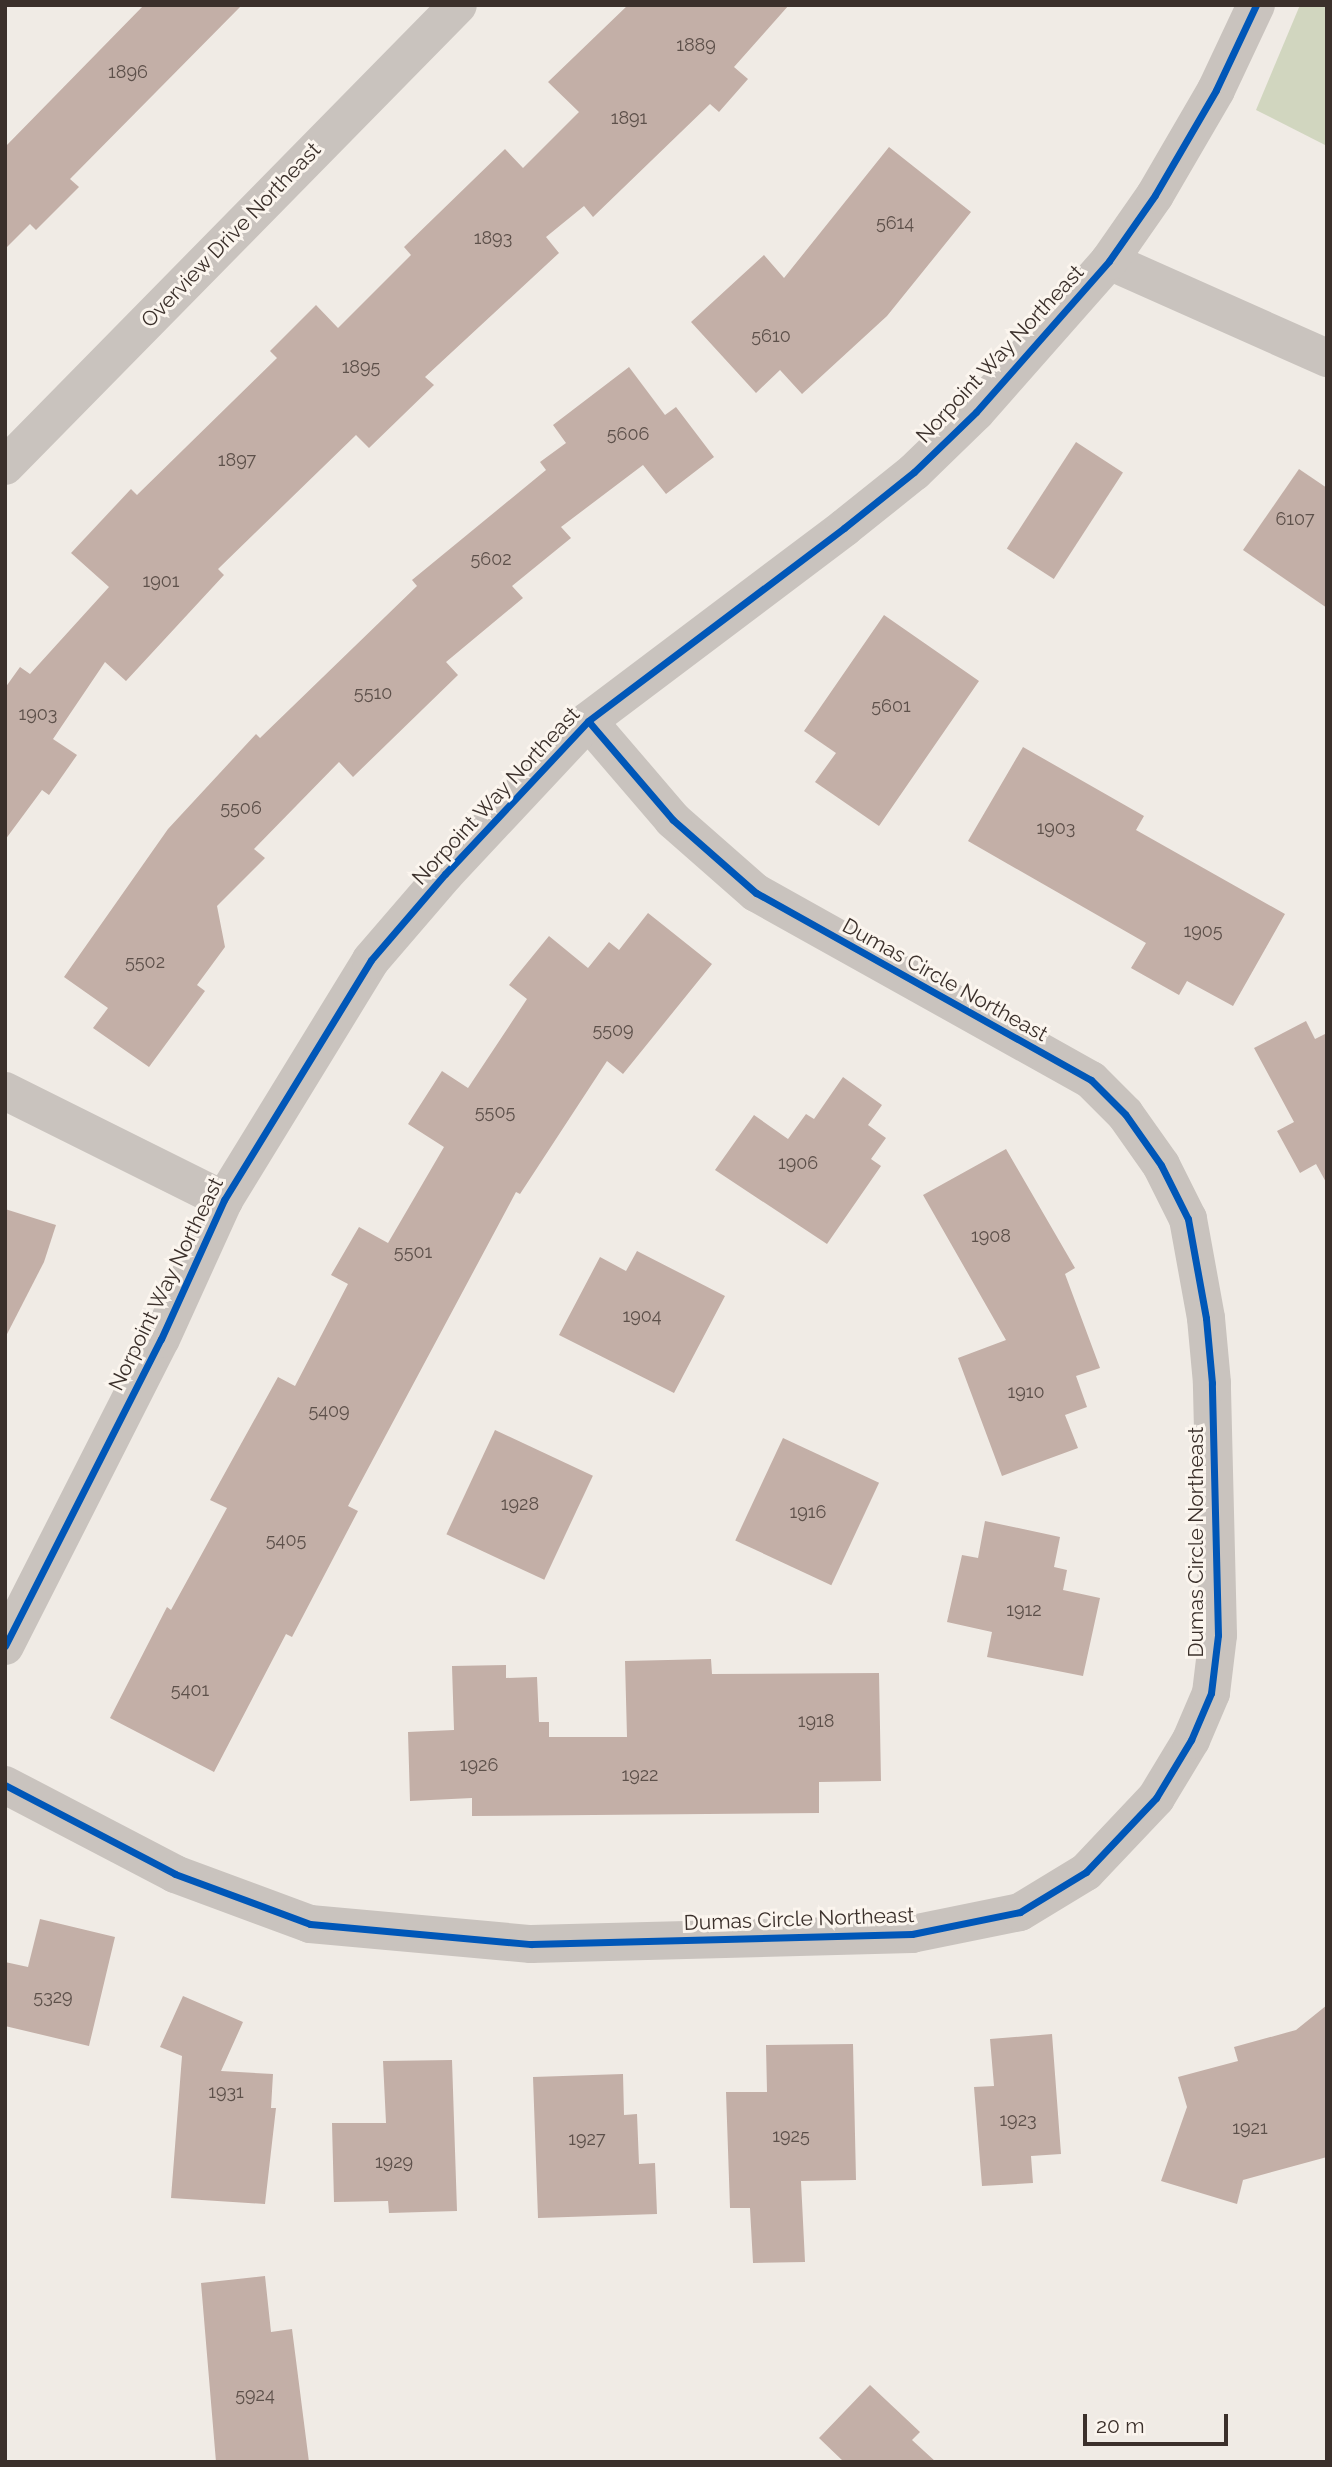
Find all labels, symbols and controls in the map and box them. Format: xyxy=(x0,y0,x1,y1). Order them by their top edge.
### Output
house number: 1889 xyxy=(676,34,716,56)
house number: 1896 xyxy=(108,61,148,83)
house number: 1891 xyxy=(611,107,647,129)
street label: Overview Drive Northeast xyxy=(136,137,326,333)
house number: 5614 xyxy=(876,212,914,234)
house number: 1893 xyxy=(474,227,512,249)
street label: Norpoint Way Northeast xyxy=(911,259,1089,449)
house number: 5610 xyxy=(751,325,791,347)
house number: 1895 xyxy=(342,356,380,378)
house number: 5606 xyxy=(607,423,649,445)
house number: 1897 xyxy=(218,449,256,471)
house number: 6107 xyxy=(1275,508,1315,530)
house number: 5602 xyxy=(470,548,512,570)
house number: 1901 xyxy=(143,570,179,592)
house number: 5510 xyxy=(354,682,392,704)
house number: 5601 xyxy=(871,695,911,717)
street label: Norpoint Way Northeast xyxy=(407,701,585,891)
house number: 1903 xyxy=(19,703,57,725)
house number: 5506 xyxy=(220,797,262,819)
house number: 1903 xyxy=(1037,817,1075,839)
street label: Dumas Circle Northeast xyxy=(838,913,1052,1047)
house number: 1905 xyxy=(1183,920,1223,942)
house number: 5502 xyxy=(125,951,165,973)
house number: 5509 xyxy=(592,1019,634,1041)
house number: 5505 xyxy=(475,1101,515,1123)
house number: 1906 xyxy=(778,1152,818,1174)
street label: Norpoint Way Northeast xyxy=(103,1173,229,1395)
house number: 1908 xyxy=(971,1225,1011,1247)
house number: 5501 xyxy=(394,1241,432,1263)
house number: 1904 xyxy=(622,1305,662,1327)
house number: 1910 xyxy=(1008,1381,1044,1403)
house number: 5409 xyxy=(308,1400,350,1422)
street label: Dumas Circle Northeast xyxy=(1183,1427,1209,1657)
house number: 1928 xyxy=(501,1493,539,1515)
house number: 1916 xyxy=(790,1501,826,1523)
house number: 5405 xyxy=(266,1529,306,1551)
house number: 1912 xyxy=(1006,1599,1042,1621)
house number: 5401 xyxy=(171,1679,209,1701)
house number: 1918 xyxy=(798,1710,834,1732)
house number: 1926 xyxy=(460,1754,498,1776)
house number: 1922 xyxy=(621,1764,659,1786)
street label: Dumas Circle Northeast xyxy=(683,1902,915,1936)
house number: 5329 xyxy=(33,1986,73,2008)
house number: 1931 xyxy=(208,2081,244,2103)
house number: 1923 xyxy=(999,2109,1037,2131)
house number: 1921 xyxy=(1232,2117,1268,2139)
house number: 1925 xyxy=(772,2125,810,2147)
house number: 1927 xyxy=(568,2128,606,2150)
house number: 1929 xyxy=(375,2151,413,2173)
house number: 5924 xyxy=(235,2384,275,2406)
scale bar xyxy=(1087,2400,1232,2444)
text: 20 m xyxy=(1096,2413,1144,2438)

